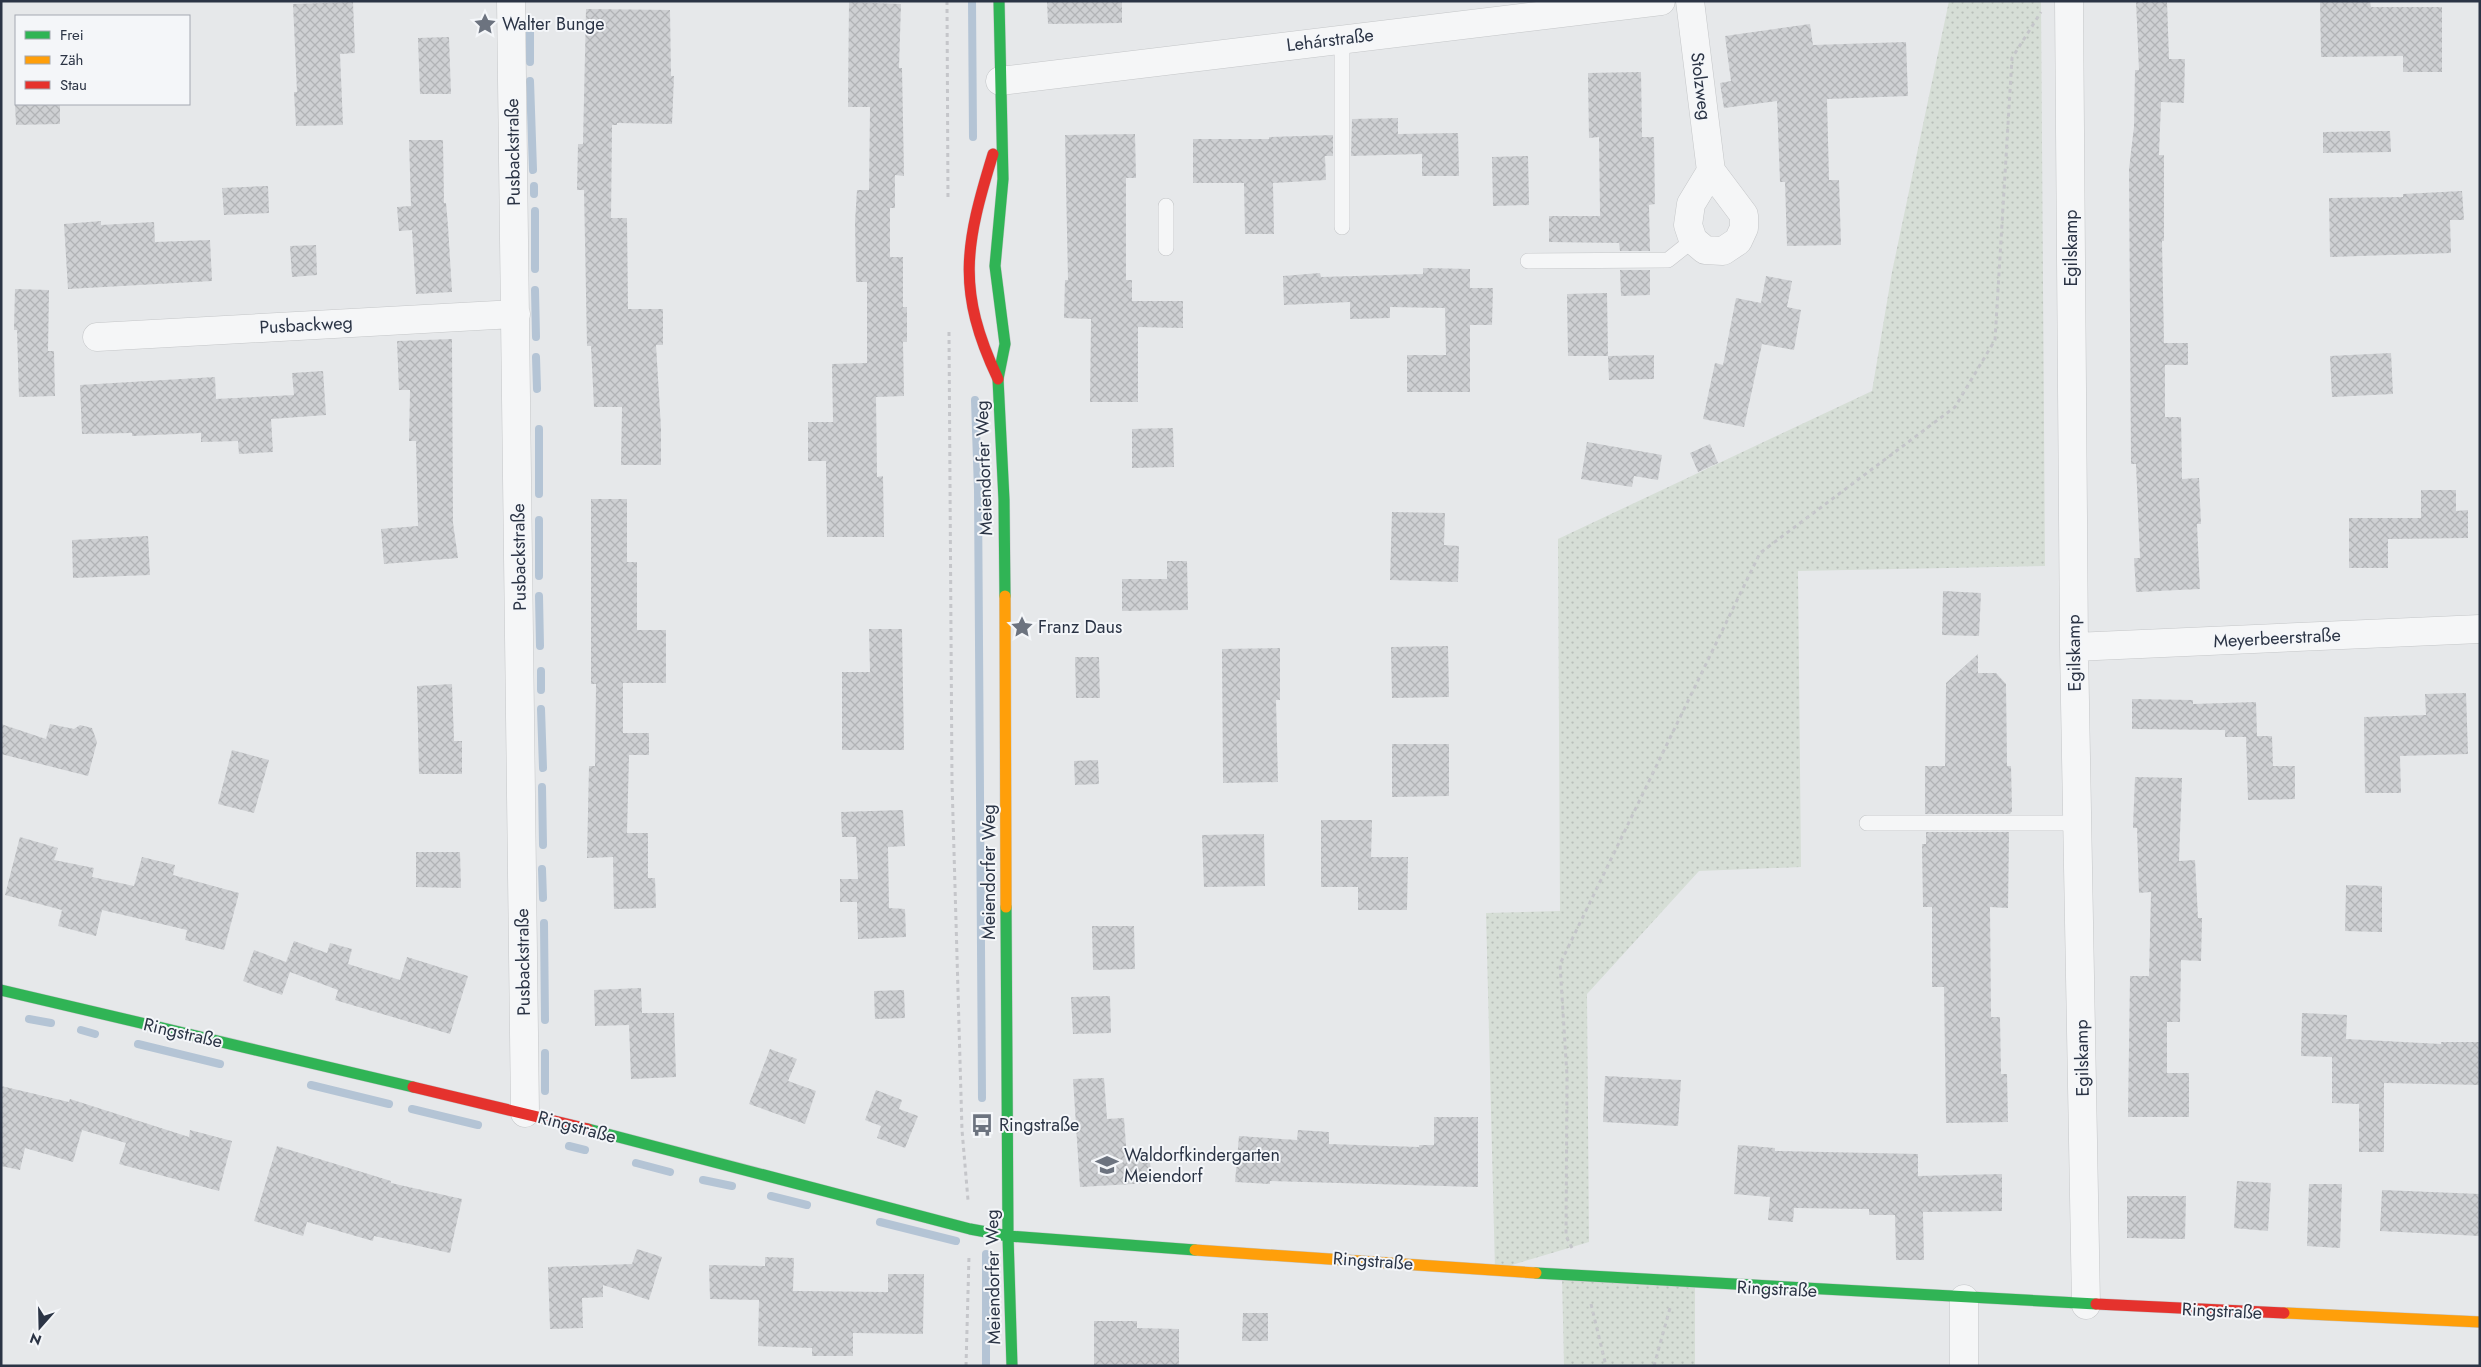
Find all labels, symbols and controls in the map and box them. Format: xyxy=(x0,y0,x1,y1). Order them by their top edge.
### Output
place icon: Walter Bunge xyxy=(472,11,498,37)
place label: Walter Bunge xyxy=(502,11,604,37)
legend xyxy=(15,15,190,105)
street label: Lehárstraße xyxy=(1285,22,1375,58)
text: Frei xyxy=(60,24,84,46)
text: Zäh xyxy=(60,49,83,71)
street label: Stolzweg xyxy=(1684,51,1718,121)
text: Stau xyxy=(60,74,87,96)
street label: Pusbackstraße xyxy=(499,98,527,206)
street label: Egilskamp xyxy=(2058,209,2084,287)
street label: Pusbackweg xyxy=(259,310,353,340)
street label: Meiendorfer Weg xyxy=(969,400,999,536)
street label: Pusbackstraße xyxy=(505,503,533,611)
place icon: Franz Daus xyxy=(1009,614,1035,640)
place label: Franz Daus xyxy=(1038,614,1122,640)
street label: Egilskamp xyxy=(2060,614,2088,692)
street label: Meyerbeerstraße xyxy=(2213,622,2341,654)
street label: Meiendorfer Weg xyxy=(976,804,1002,940)
street label: Pusbackstraße xyxy=(509,908,537,1016)
street label: Ringstraße xyxy=(141,1011,225,1055)
street label: Egilskamp xyxy=(2068,1019,2096,1097)
street label: Ringstraße xyxy=(535,1104,619,1150)
bus stop icon: Ringstraße xyxy=(969,1112,995,1138)
place label: Ringstraße xyxy=(999,1112,1079,1138)
place label: Waldorfkindergarten Meiendorf xyxy=(1124,1142,1280,1189)
school or university icon: Waldorfkindergarten Meiendorf xyxy=(1094,1152,1120,1178)
street label: Meiendorfer Weg xyxy=(979,1209,1007,1345)
street label: Ringstraße xyxy=(1332,1245,1414,1277)
street label: Ringstraße xyxy=(1736,1274,1818,1304)
street label: Ringstraße xyxy=(2181,1296,2263,1326)
north arrow xyxy=(15,1302,65,1352)
text: N xyxy=(27,1328,44,1351)

